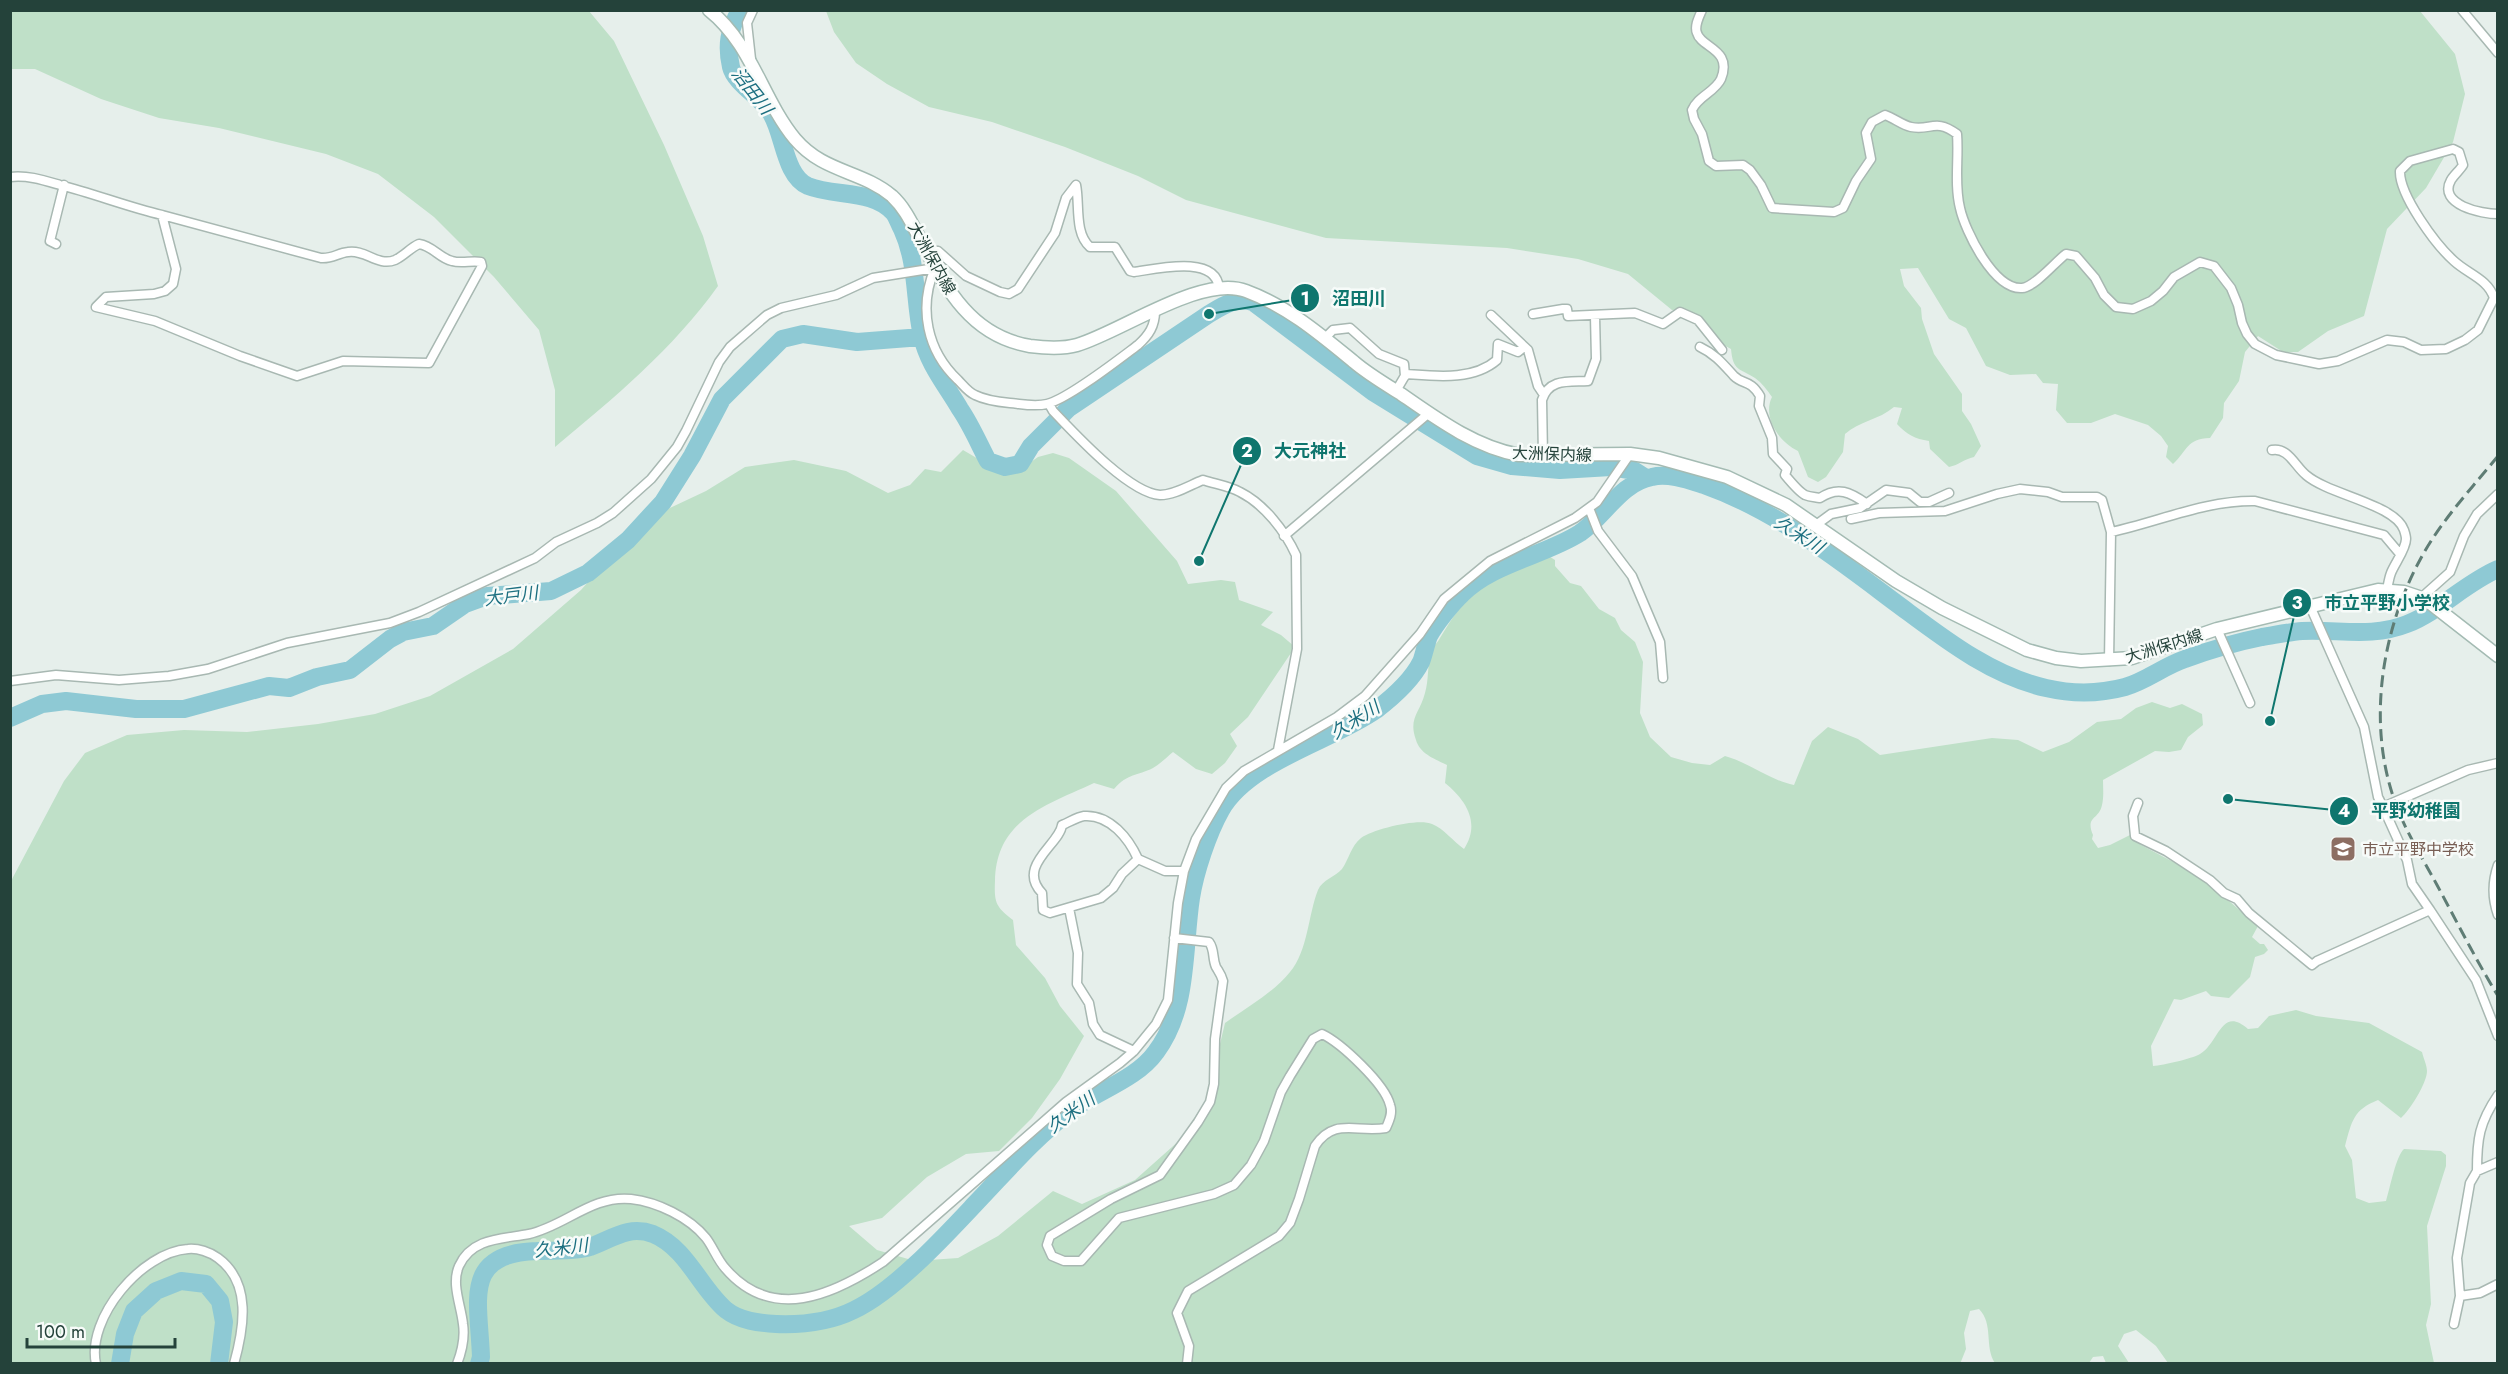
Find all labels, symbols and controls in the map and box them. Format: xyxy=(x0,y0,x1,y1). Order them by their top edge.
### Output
water label: 沼田川 xyxy=(725,62,780,122)
street label: 大洲保内線 xyxy=(903,217,961,299)
callout: 沼田川 xyxy=(1290,280,1398,316)
text: 1 xyxy=(1300,286,1310,312)
text: 沼田川 xyxy=(1332,286,1386,312)
callout: 大元神社 xyxy=(1232,433,1358,469)
text: 2 xyxy=(1241,438,1253,464)
text: 大元神社 xyxy=(1274,438,1346,464)
street label: 大洲保内線 xyxy=(1512,441,1592,467)
water label: 久米川 xyxy=(1769,510,1830,561)
water label: 大戸川 xyxy=(483,580,541,612)
callout: 市立平野小学校 xyxy=(2282,585,2462,621)
text: 3 xyxy=(2291,590,2303,616)
text: 市立平野小学校 xyxy=(2324,590,2450,616)
street label: 大洲保内線 xyxy=(2122,623,2206,669)
water label: 久米川 xyxy=(1325,694,1386,745)
callout: 平野幼稚園 xyxy=(2329,793,2473,829)
text: 4 xyxy=(2338,798,2350,824)
text: 平野幼稚園 xyxy=(2371,798,2461,824)
school or university icon: 市立平野中学校 xyxy=(2328,834,2358,864)
place label: 市立平野中学校 xyxy=(2362,838,2474,861)
water label: 久米川 xyxy=(1042,1085,1102,1139)
water label: 久米川 xyxy=(533,1232,591,1264)
scale bar xyxy=(27,1311,176,1349)
text: 100 m xyxy=(36,1319,85,1345)

